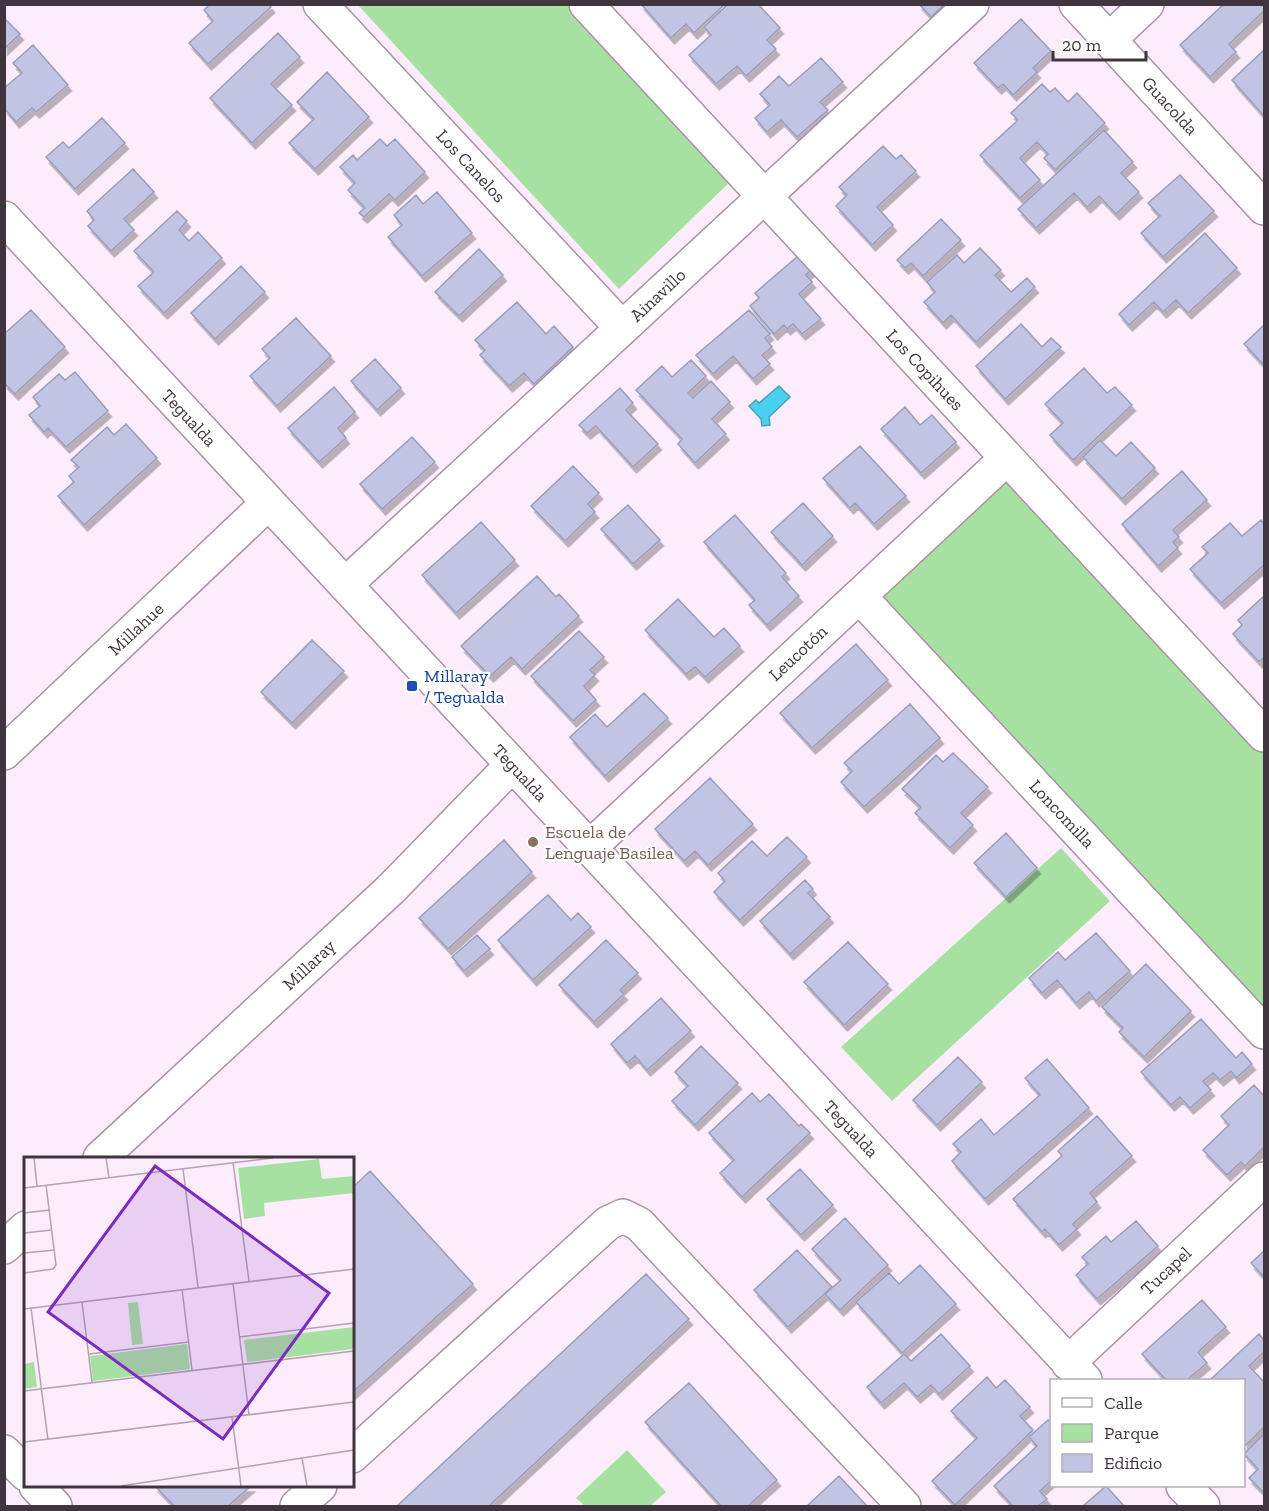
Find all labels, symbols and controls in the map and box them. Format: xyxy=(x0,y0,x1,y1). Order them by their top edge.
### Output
scale bar xyxy=(1053,24,1146,62)
text: 20 m xyxy=(1062,34,1102,56)
street label: Guacolda xyxy=(1137,72,1203,140)
street label: Los Canelos xyxy=(432,125,511,207)
street label: Ainavillo xyxy=(626,264,690,326)
street label: Los Copihues xyxy=(882,325,968,415)
street label: Tegualda xyxy=(157,385,221,451)
street label: Millahue xyxy=(104,598,168,660)
street label: Leucotón xyxy=(764,620,832,686)
place label: Millaray / Tegualda xyxy=(424,665,505,708)
marker: Millaray / Tegualda xyxy=(405,679,419,693)
street label: Tegualda xyxy=(488,740,552,806)
street label: Loncomilla xyxy=(1025,775,1099,853)
place label: Escuela de Lenguaje Basilea xyxy=(545,821,674,864)
marker: Escuela de Lenguaje Basilea xyxy=(526,835,540,849)
street label: Millaray xyxy=(278,934,341,995)
street label: Tegualda xyxy=(819,1096,883,1162)
inset map xyxy=(24,1157,354,1487)
street label: Tucapel xyxy=(1136,1242,1196,1300)
legend xyxy=(1050,1379,1245,1487)
text: Calle xyxy=(1104,1392,1142,1414)
text: Parque xyxy=(1104,1422,1159,1444)
text: Edificio xyxy=(1104,1452,1162,1474)

